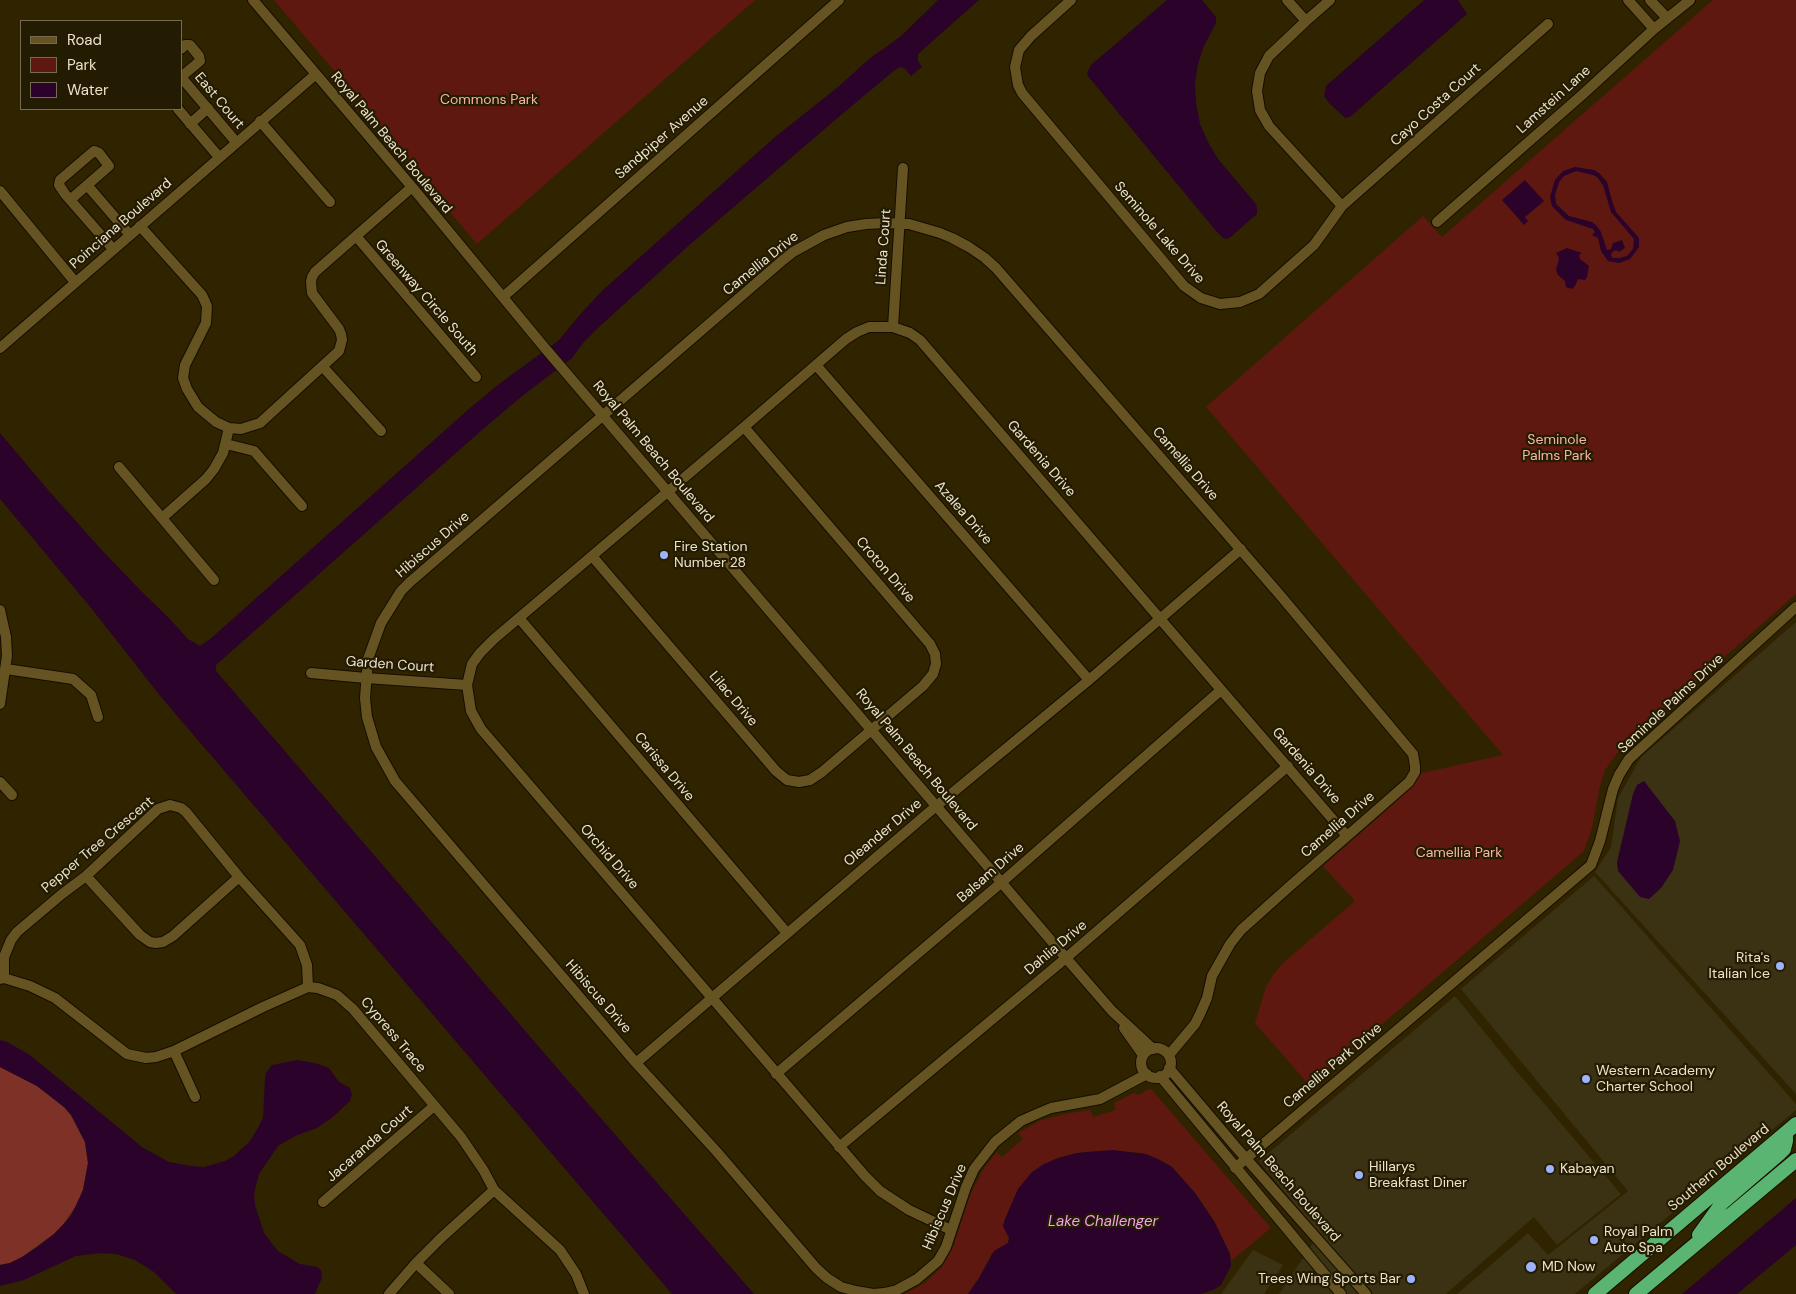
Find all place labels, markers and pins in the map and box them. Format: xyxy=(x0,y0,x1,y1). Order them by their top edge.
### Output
place label: Fire Station Number 28 xyxy=(674,539,748,572)
marker: Fire Station Number 28 xyxy=(658,549,670,561)
place label: Rita's Italian Ice xyxy=(1709,950,1770,982)
marker: Rita's Italian Ice xyxy=(1774,960,1786,972)
place label: Western Academy Charter School xyxy=(1596,1063,1715,1096)
marker: Western Academy Charter School xyxy=(1580,1073,1592,1085)
place label: Hillarys Breakfast Diner xyxy=(1369,1159,1467,1192)
place label: Kabayan xyxy=(1560,1161,1615,1177)
marker: Kabayan xyxy=(1544,1163,1556,1175)
marker: Hillarys Breakfast Diner xyxy=(1353,1169,1365,1181)
place label: Royal Palm Auto Spa xyxy=(1604,1224,1672,1256)
marker: Royal Palm Auto Spa xyxy=(1588,1234,1600,1246)
place label: MD Now xyxy=(1542,1259,1596,1275)
marker: MD Now xyxy=(1524,1260,1538,1274)
place label: Trees Wing Sports Bar xyxy=(1258,1271,1401,1287)
marker: Trees Wing Sports Bar xyxy=(1405,1273,1417,1285)

